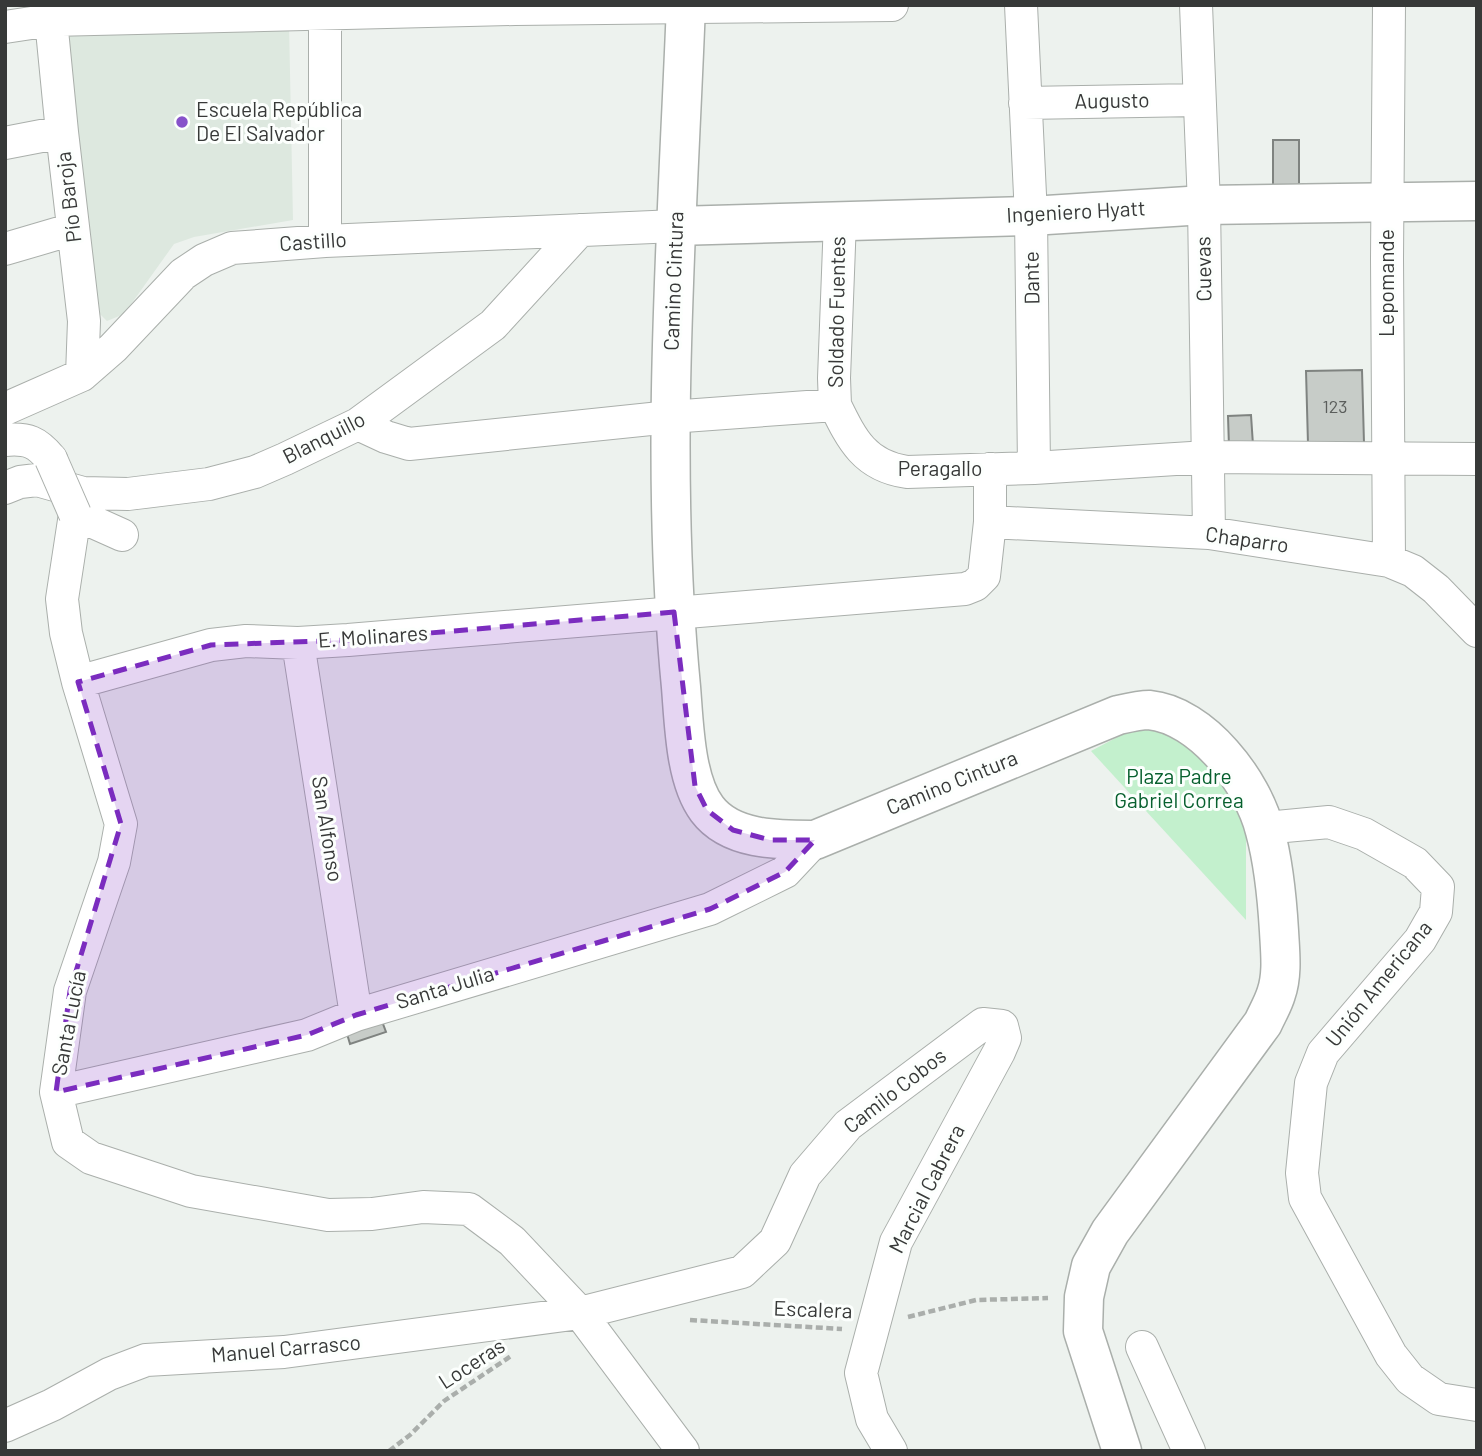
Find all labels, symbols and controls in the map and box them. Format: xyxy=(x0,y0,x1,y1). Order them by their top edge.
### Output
street label: Augusto xyxy=(1074,86,1150,113)
place label: Escuela República De El Salvador xyxy=(196,96,362,145)
marker: Escuela República De El Salvador xyxy=(174,114,190,130)
street label: Pío Baroja xyxy=(50,150,85,244)
street label: Ingeniero Hyatt xyxy=(1006,194,1146,227)
street label: Camino Cintura xyxy=(658,211,687,351)
street label: Castillo xyxy=(278,226,347,255)
street label: Lepomande xyxy=(1373,229,1398,337)
street label: Soldado Fuentes xyxy=(822,236,849,388)
street label: Cuevas xyxy=(1189,236,1216,302)
street label: Dante xyxy=(1018,251,1043,305)
house number: 123 xyxy=(1322,395,1348,417)
street label: Blanquillo xyxy=(278,405,369,468)
street label: Peragallo xyxy=(898,455,982,480)
street label: Chaparro xyxy=(1204,520,1290,557)
street label: E. Molinares xyxy=(317,619,429,652)
street label: Camino Cintura xyxy=(882,744,1021,819)
park label: Plaza Padre Gabriel Correa xyxy=(1114,763,1244,812)
street label: San Alfonso xyxy=(308,774,349,883)
street label: Unión Americana xyxy=(1319,915,1436,1051)
street label: Santa Julia xyxy=(393,960,497,1013)
street label: Santa Lucía xyxy=(45,968,90,1077)
street label: Camilo Cobos xyxy=(838,1042,950,1138)
street label: Marcial Cabrera xyxy=(882,1120,969,1257)
street label: Escalera xyxy=(773,1295,853,1322)
street label: Manuel Carrasco xyxy=(210,1329,362,1367)
street label: Loceras xyxy=(433,1332,509,1393)

